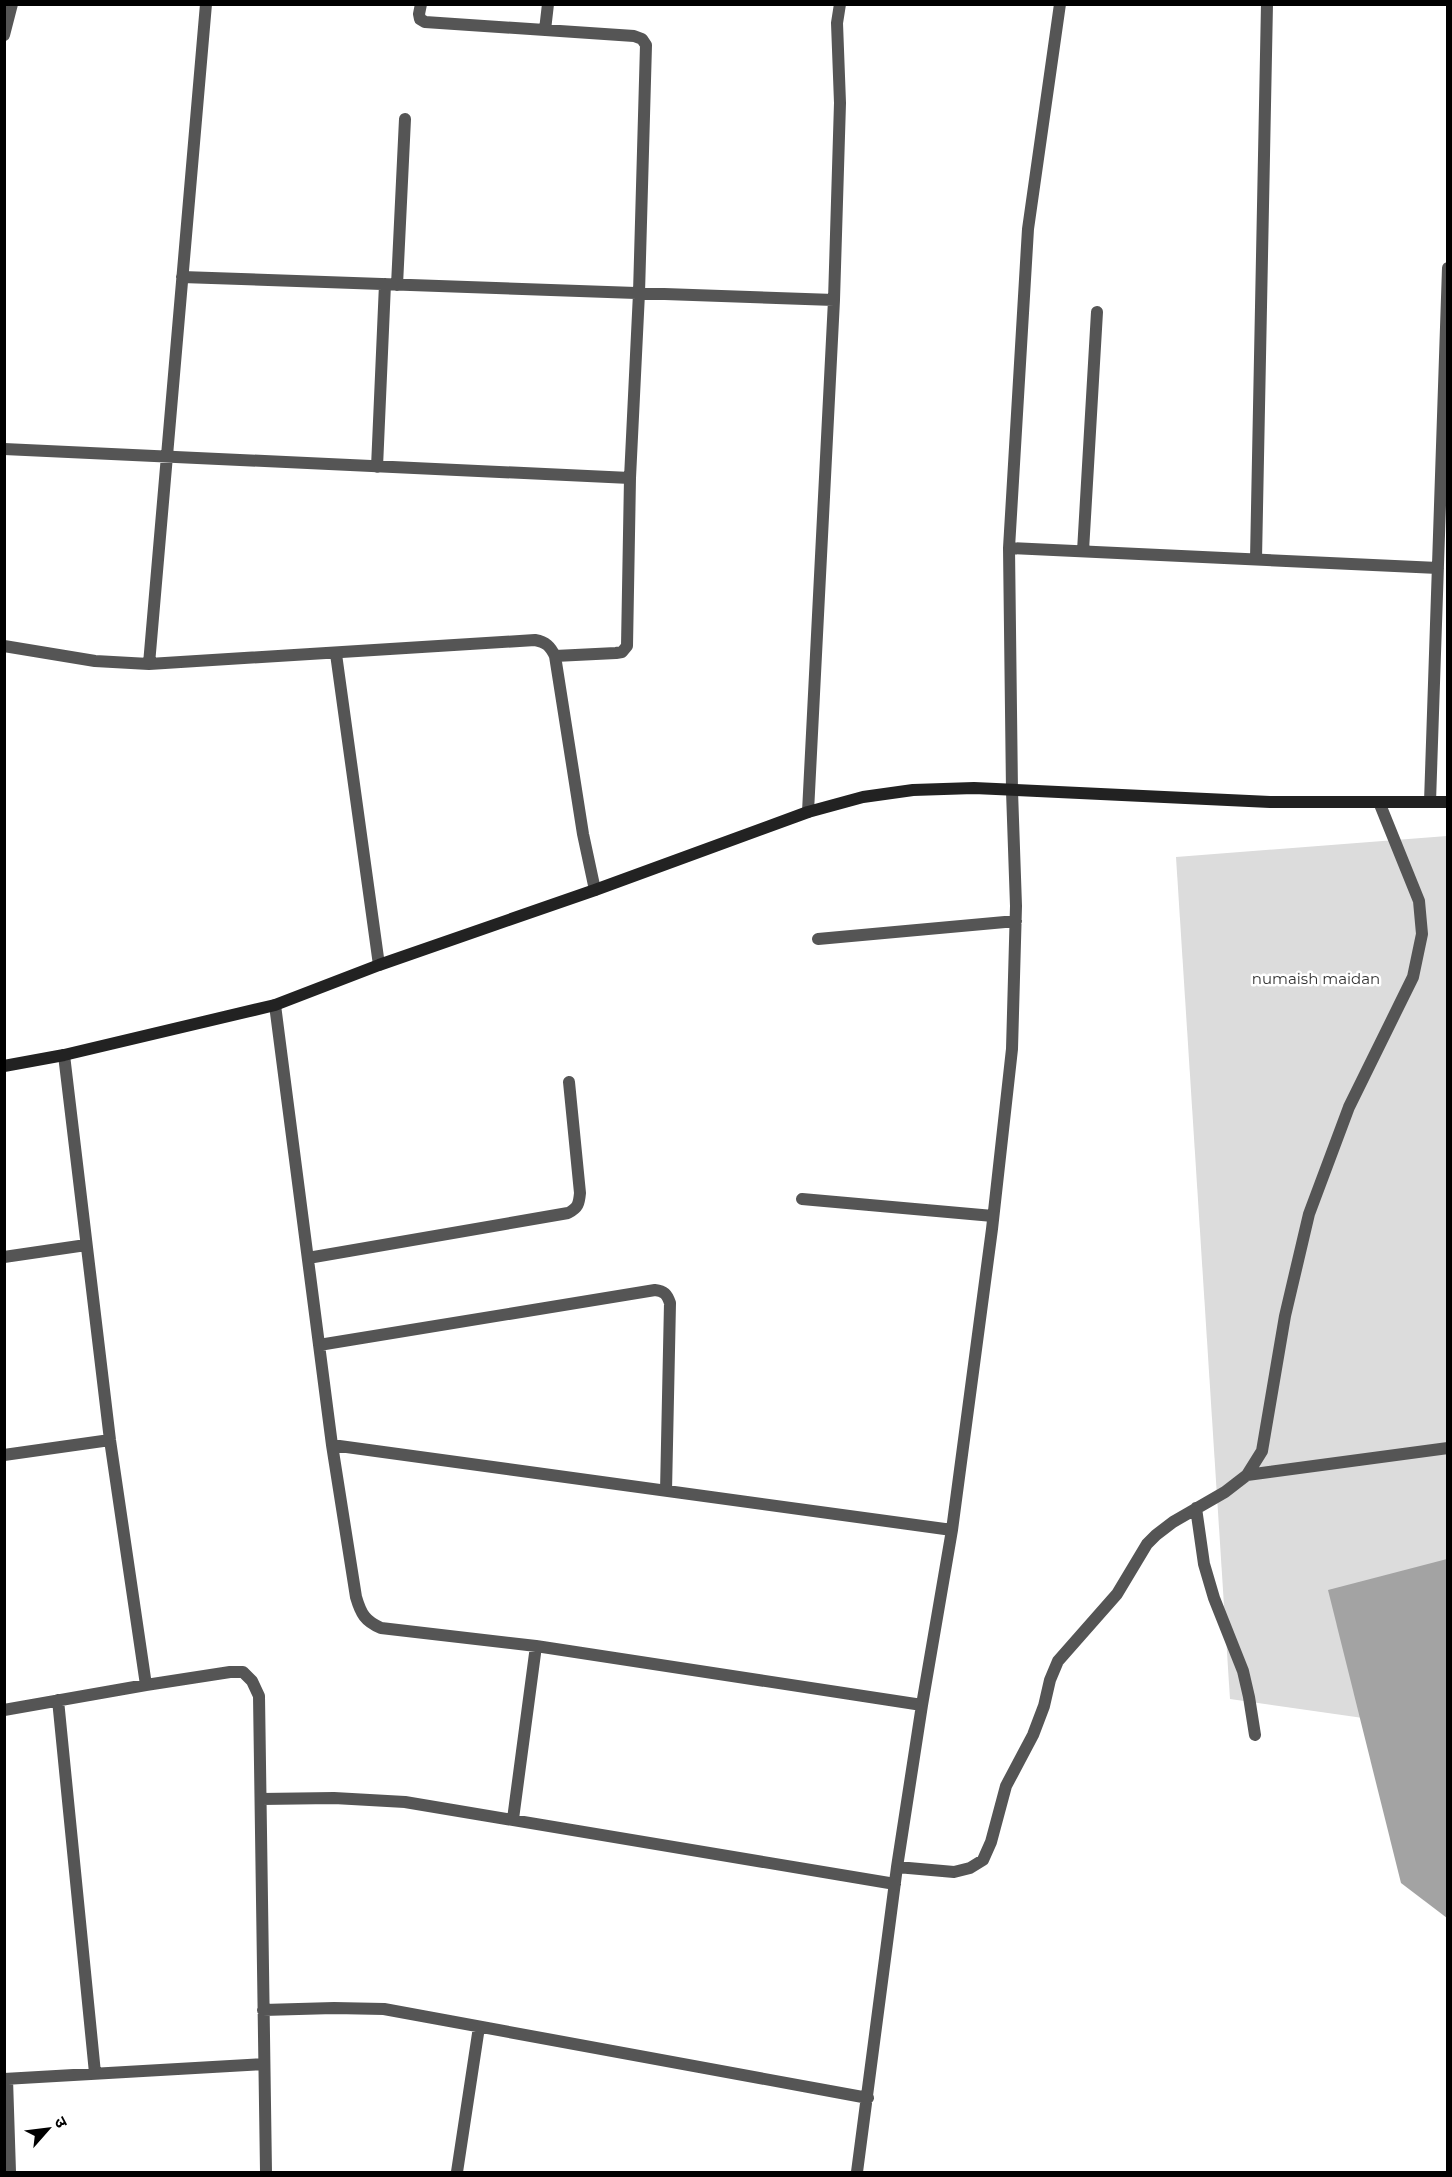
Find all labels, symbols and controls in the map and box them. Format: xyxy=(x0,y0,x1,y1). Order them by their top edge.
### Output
park label: numaish maidan xyxy=(1252,969,1380,988)
north arrow xyxy=(18,2099,78,2159)
text: उ xyxy=(50,2114,72,2131)

